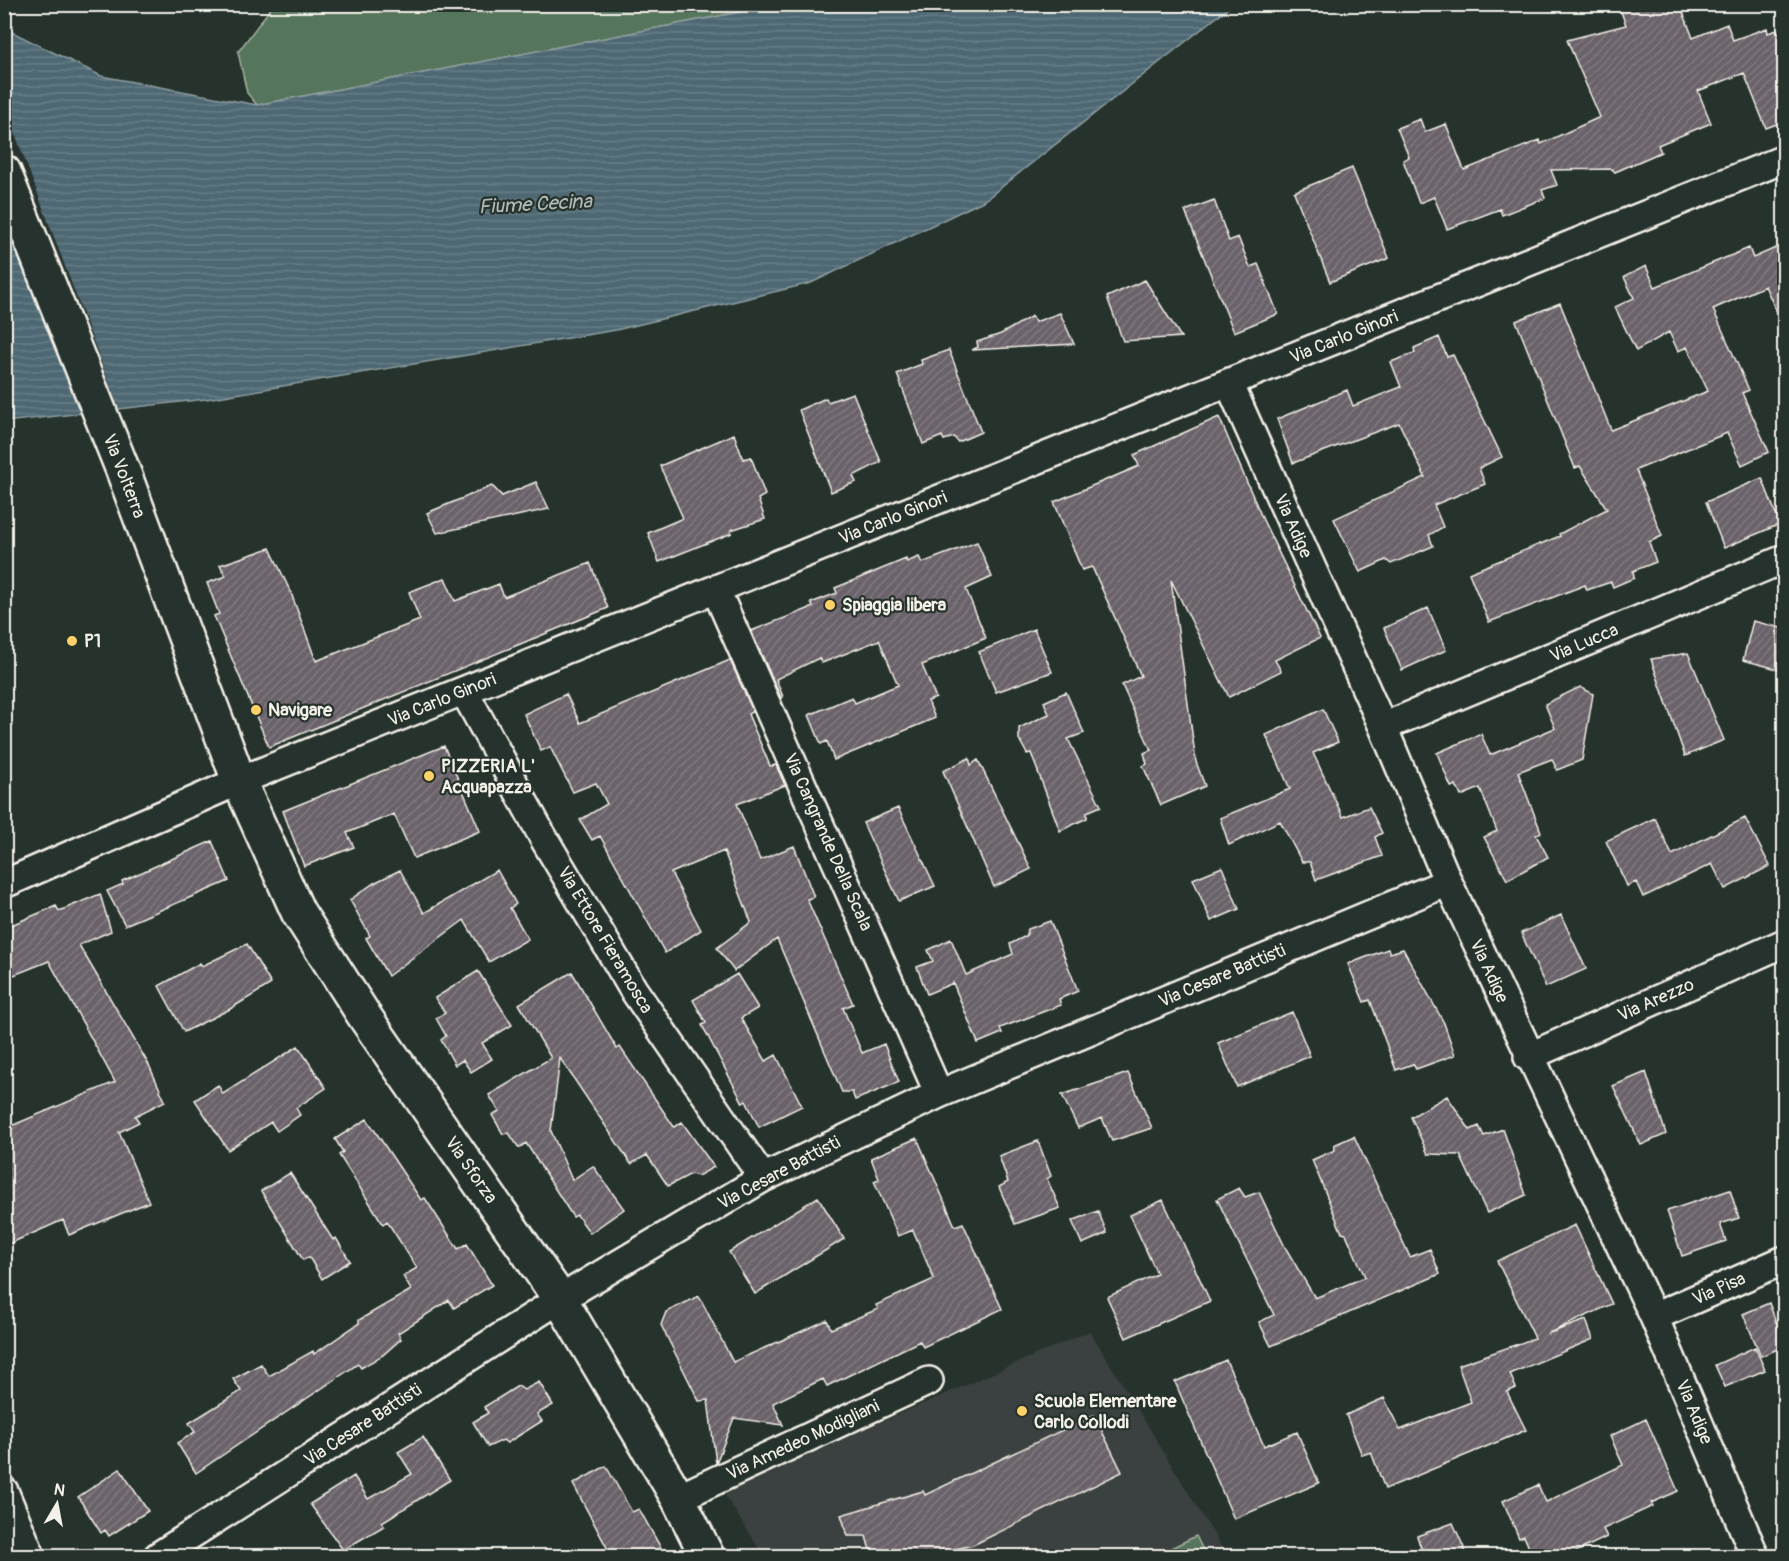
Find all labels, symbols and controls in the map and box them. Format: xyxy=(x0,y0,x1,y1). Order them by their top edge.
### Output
water label: Fiume Cecina xyxy=(478,188,594,219)
street label: Via Carlo Ginori xyxy=(1286,305,1402,369)
street label: Via Volterra xyxy=(97,431,151,521)
street label: Via Carlo Ginori xyxy=(835,486,951,550)
street label: Via Adige xyxy=(1269,490,1317,562)
place label: Spiaggia libera xyxy=(842,594,947,617)
marker: Spiaggia libera xyxy=(823,598,837,612)
street label: Via Lucca xyxy=(1546,618,1622,668)
place label: P1 xyxy=(84,630,101,653)
marker: P1 xyxy=(65,634,79,648)
street label: Via Carlo Ginori xyxy=(384,668,500,732)
place label: Navigare xyxy=(268,699,333,722)
marker: Navigare xyxy=(249,703,263,717)
street label: Via Cangrande Della Scala xyxy=(778,749,878,935)
place label: PIZZERIA L' Acquapazza xyxy=(441,755,535,799)
marker: PIZZERIA L' Acquapazza xyxy=(422,769,436,783)
street label: Via Ettore Fieramosca xyxy=(552,862,658,1018)
street label: Via Adige xyxy=(1464,935,1514,1007)
street label: Via Cesare Battisti xyxy=(1155,939,1289,1013)
street label: Via Arezzo xyxy=(1614,973,1698,1027)
street label: Via Cesare Battisti xyxy=(714,1131,844,1215)
street label: Via Sforza xyxy=(440,1132,502,1208)
street label: Via Pisa xyxy=(1689,1267,1749,1311)
street label: Via Adige xyxy=(1670,1376,1718,1448)
street label: Via Cesare Battisti xyxy=(300,1378,426,1472)
place label: Scuola Elementare Carlo Collodi xyxy=(1034,1390,1177,1434)
street label: Via Amedeo Modigliani xyxy=(723,1394,883,1486)
marker: Scuola Elementare Carlo Collodi xyxy=(1015,1404,1029,1418)
north arrow xyxy=(27,1474,87,1534)
text: N xyxy=(52,1479,67,1501)

